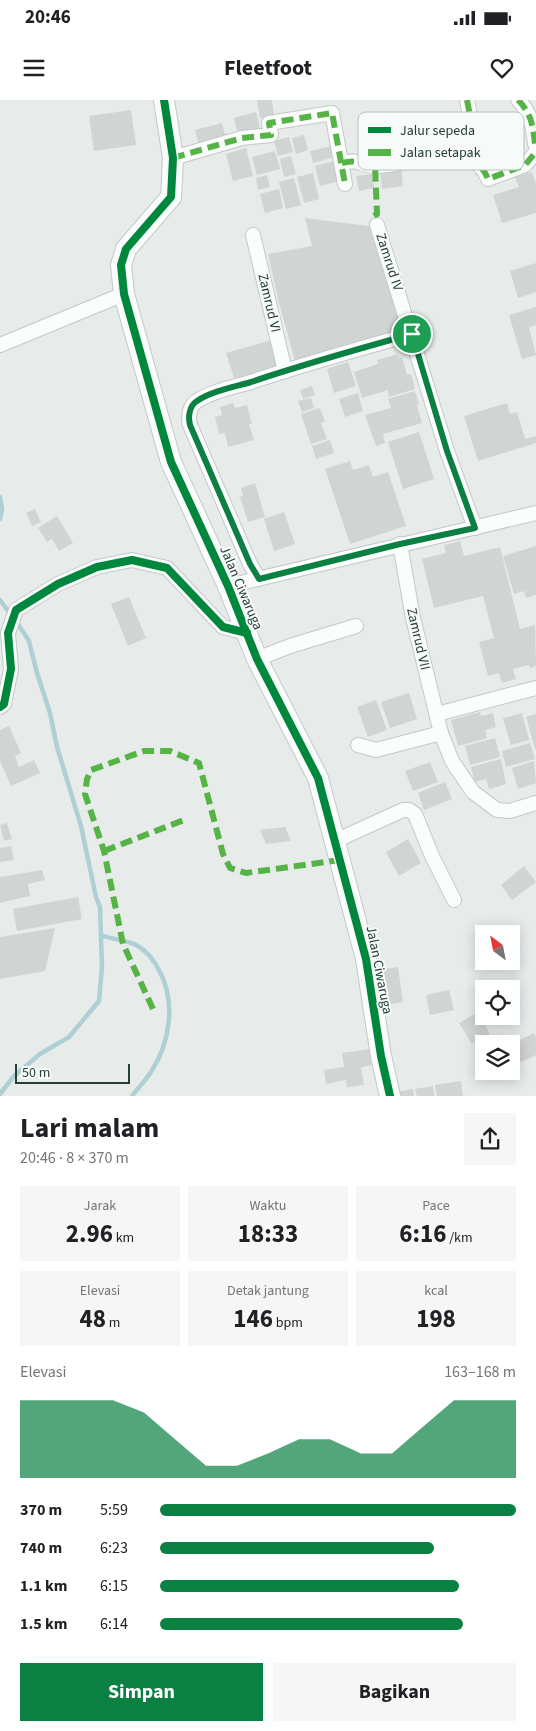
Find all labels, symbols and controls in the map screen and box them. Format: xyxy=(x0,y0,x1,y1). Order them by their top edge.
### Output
text: 20:46 xyxy=(25,4,71,31)
text: Fleetfoot xyxy=(224,52,312,84)
icon: menu xyxy=(20,54,48,82)
icon: heart xyxy=(488,54,516,82)
legend xyxy=(358,112,524,170)
text: Jalur sepeda xyxy=(400,121,475,141)
text: Jalan setapak xyxy=(400,143,481,163)
street label: Zamrud IV xyxy=(370,230,408,294)
street label: Zamrud VI xyxy=(253,272,285,334)
pin xyxy=(391,313,433,355)
icon: arrive xyxy=(398,320,426,348)
street label: Jalan Ciwaruga xyxy=(214,543,268,633)
street label: Zamrud VII xyxy=(401,606,435,672)
street label: Jalan Ciwaruga xyxy=(361,924,397,1016)
north arrow xyxy=(475,925,520,970)
map controls xyxy=(475,925,520,1080)
button: locate xyxy=(475,980,520,1025)
button: layers xyxy=(475,1035,520,1080)
scale bar xyxy=(15,1061,130,1084)
text: 50 m xyxy=(22,1063,50,1083)
text: Lari malam xyxy=(20,1108,159,1148)
button: share xyxy=(464,1113,516,1165)
text: 20:46 · 8 × 370 m xyxy=(20,1147,129,1169)
text: Jarak xyxy=(84,1196,116,1216)
text: Waktu xyxy=(250,1196,286,1216)
text: Pace xyxy=(422,1196,450,1216)
text: 2.96 xyxy=(66,1216,113,1252)
text: 18:33 xyxy=(238,1216,298,1252)
text: 6:16 xyxy=(399,1216,446,1252)
text: km xyxy=(113,1228,134,1248)
text: /km xyxy=(446,1228,473,1248)
text: Elevasi xyxy=(80,1281,120,1301)
text: Detak jantung xyxy=(227,1281,309,1301)
text: kcal xyxy=(424,1281,448,1301)
text: 48 xyxy=(80,1301,106,1337)
text: 146 xyxy=(233,1301,273,1337)
text: 198 xyxy=(416,1301,456,1337)
text: m xyxy=(106,1313,120,1333)
text: bpm xyxy=(273,1313,303,1333)
text: Elevasi xyxy=(20,1361,66,1383)
text: 163–168 m xyxy=(444,1361,516,1383)
text: 370 m xyxy=(20,1499,62,1521)
text: 5:59 xyxy=(100,1499,128,1521)
text: 740 m xyxy=(20,1537,62,1559)
text: 6:23 xyxy=(100,1537,128,1559)
text: 1.1 km xyxy=(20,1575,67,1597)
text: 6:15 xyxy=(100,1575,128,1597)
text: 1.5 km xyxy=(20,1613,67,1635)
text: 6:14 xyxy=(100,1613,128,1635)
button: Simpan xyxy=(20,1663,263,1721)
button: Bagikan xyxy=(273,1663,516,1721)

